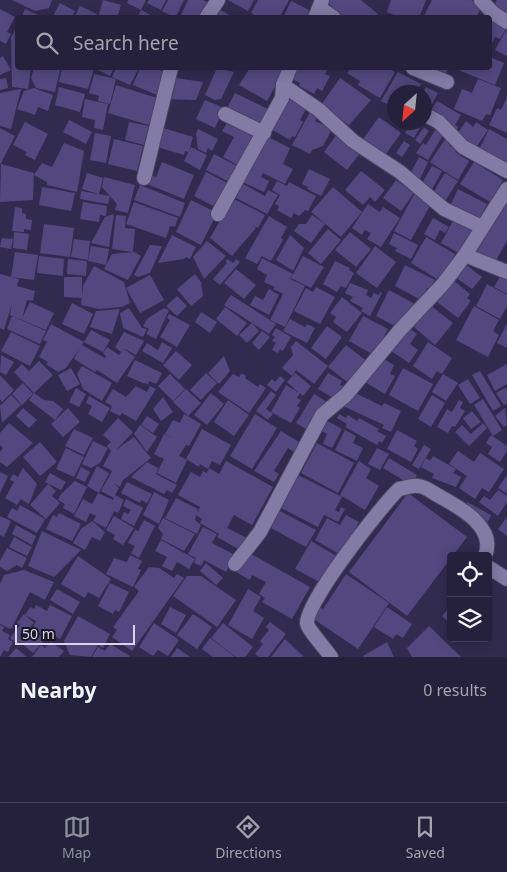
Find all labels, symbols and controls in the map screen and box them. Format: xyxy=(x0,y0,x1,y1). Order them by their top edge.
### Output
search box xyxy=(15,15,492,70)
icon: search xyxy=(33,29,61,57)
text: Search here xyxy=(73,30,179,56)
north arrow xyxy=(387,85,432,130)
map controls xyxy=(447,552,492,642)
button: locate xyxy=(447,552,492,597)
button: layers xyxy=(447,597,492,642)
scale bar xyxy=(15,622,135,645)
text: 50 m xyxy=(22,624,55,643)
text: Nearby xyxy=(20,676,96,704)
text: 0 results xyxy=(423,679,487,701)
tab: Map xyxy=(62,813,91,862)
tab: Directions xyxy=(215,813,282,862)
tab: Saved xyxy=(406,813,445,862)

